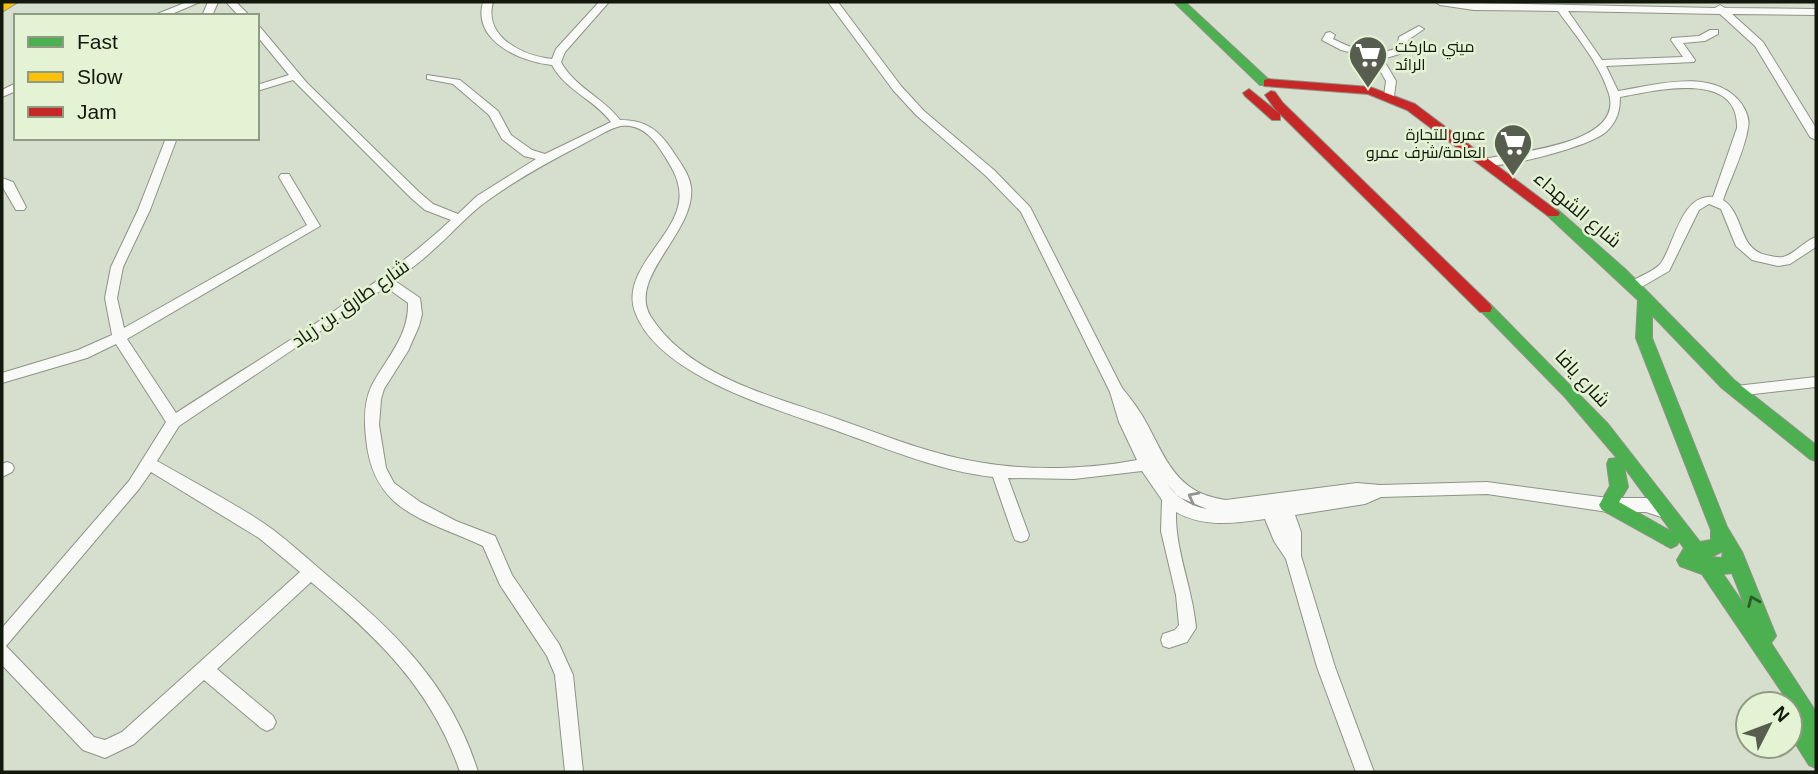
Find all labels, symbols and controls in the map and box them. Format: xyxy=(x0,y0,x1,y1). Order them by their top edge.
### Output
legend xyxy=(14,14,259,140)
text: Fast xyxy=(77,30,118,53)
supermarket icon: ميني ماركت الرائد xyxy=(1347,34,1389,89)
place label: ميني ماركت الرائد xyxy=(1395,38,1474,74)
text: Slow xyxy=(77,65,123,88)
text: Jam xyxy=(77,100,117,123)
supermarket icon: عمرو للتجارة العامة/شرف عمرو xyxy=(1492,122,1534,177)
place label: عمرو للتجارة العامة/شرف عمرو xyxy=(1366,126,1486,162)
street label: شارع الشهداء xyxy=(1528,167,1625,254)
street label: شارع طارق بن زياد xyxy=(288,255,415,354)
street label: شارع يافا xyxy=(1549,346,1614,413)
one-way arrow xyxy=(1187,492,1200,505)
one-way arrow xyxy=(1747,596,1761,608)
north arrow xyxy=(1734,690,1804,760)
text: N xyxy=(1769,702,1794,726)

